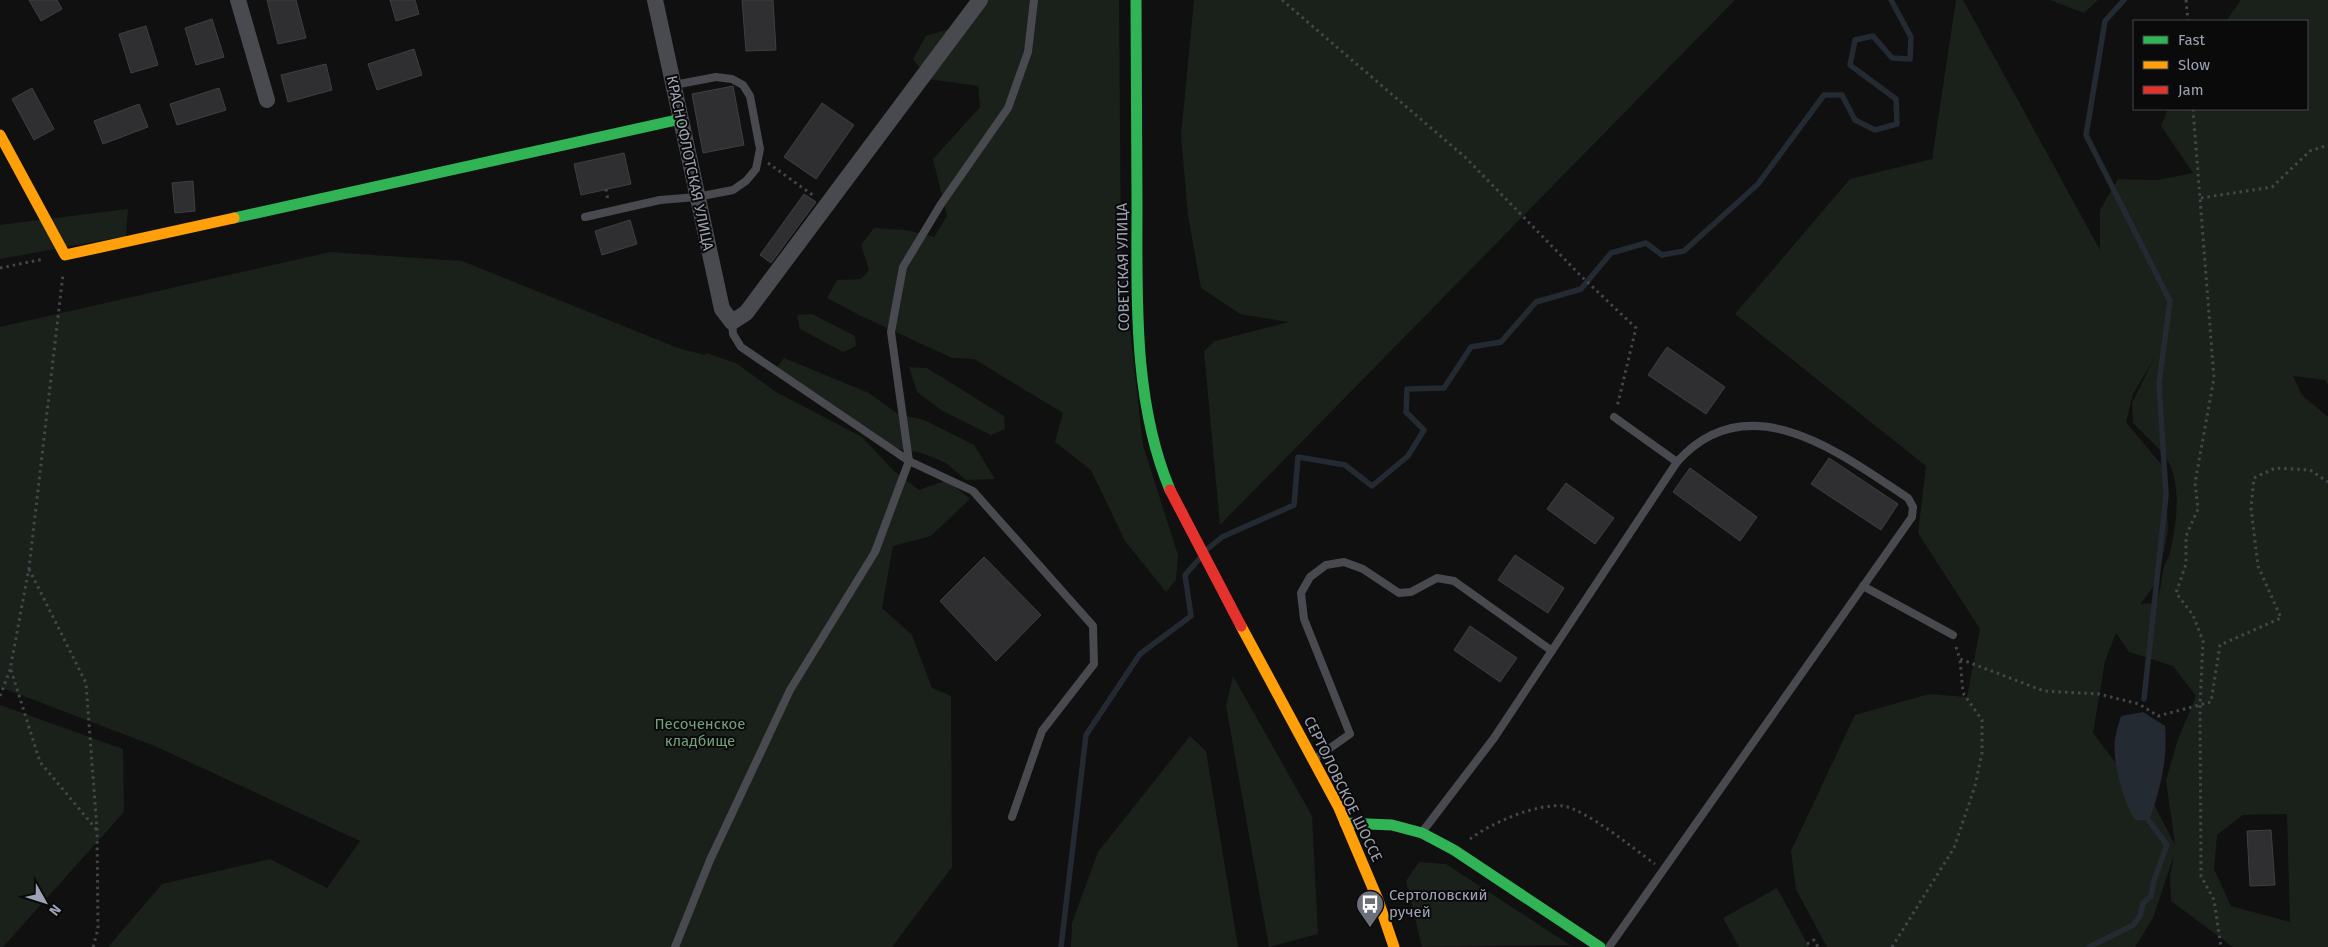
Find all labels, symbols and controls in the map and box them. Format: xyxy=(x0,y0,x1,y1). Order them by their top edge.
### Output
legend xyxy=(2133,20,2308,110)
text: Fast xyxy=(2178,31,2205,49)
text: Slow xyxy=(2178,56,2210,74)
street label: КРАСНОФЛОТСКАЯ УЛИЦА xyxy=(663,74,717,253)
text: Jam xyxy=(2178,81,2204,99)
street label: СОВЕТСКАЯ УЛИЦА xyxy=(1113,202,1133,331)
street label: СЕРТОЛОВСКОЕ ШОССЕ xyxy=(1300,713,1386,865)
park label: Песоченское кладбище xyxy=(654,715,746,750)
north arrow xyxy=(20,877,70,927)
place label: Сертоловский ручей xyxy=(1389,886,1488,921)
bus stop icon: Сертоловский ручей xyxy=(1355,889,1385,928)
text: N xyxy=(45,901,64,919)

